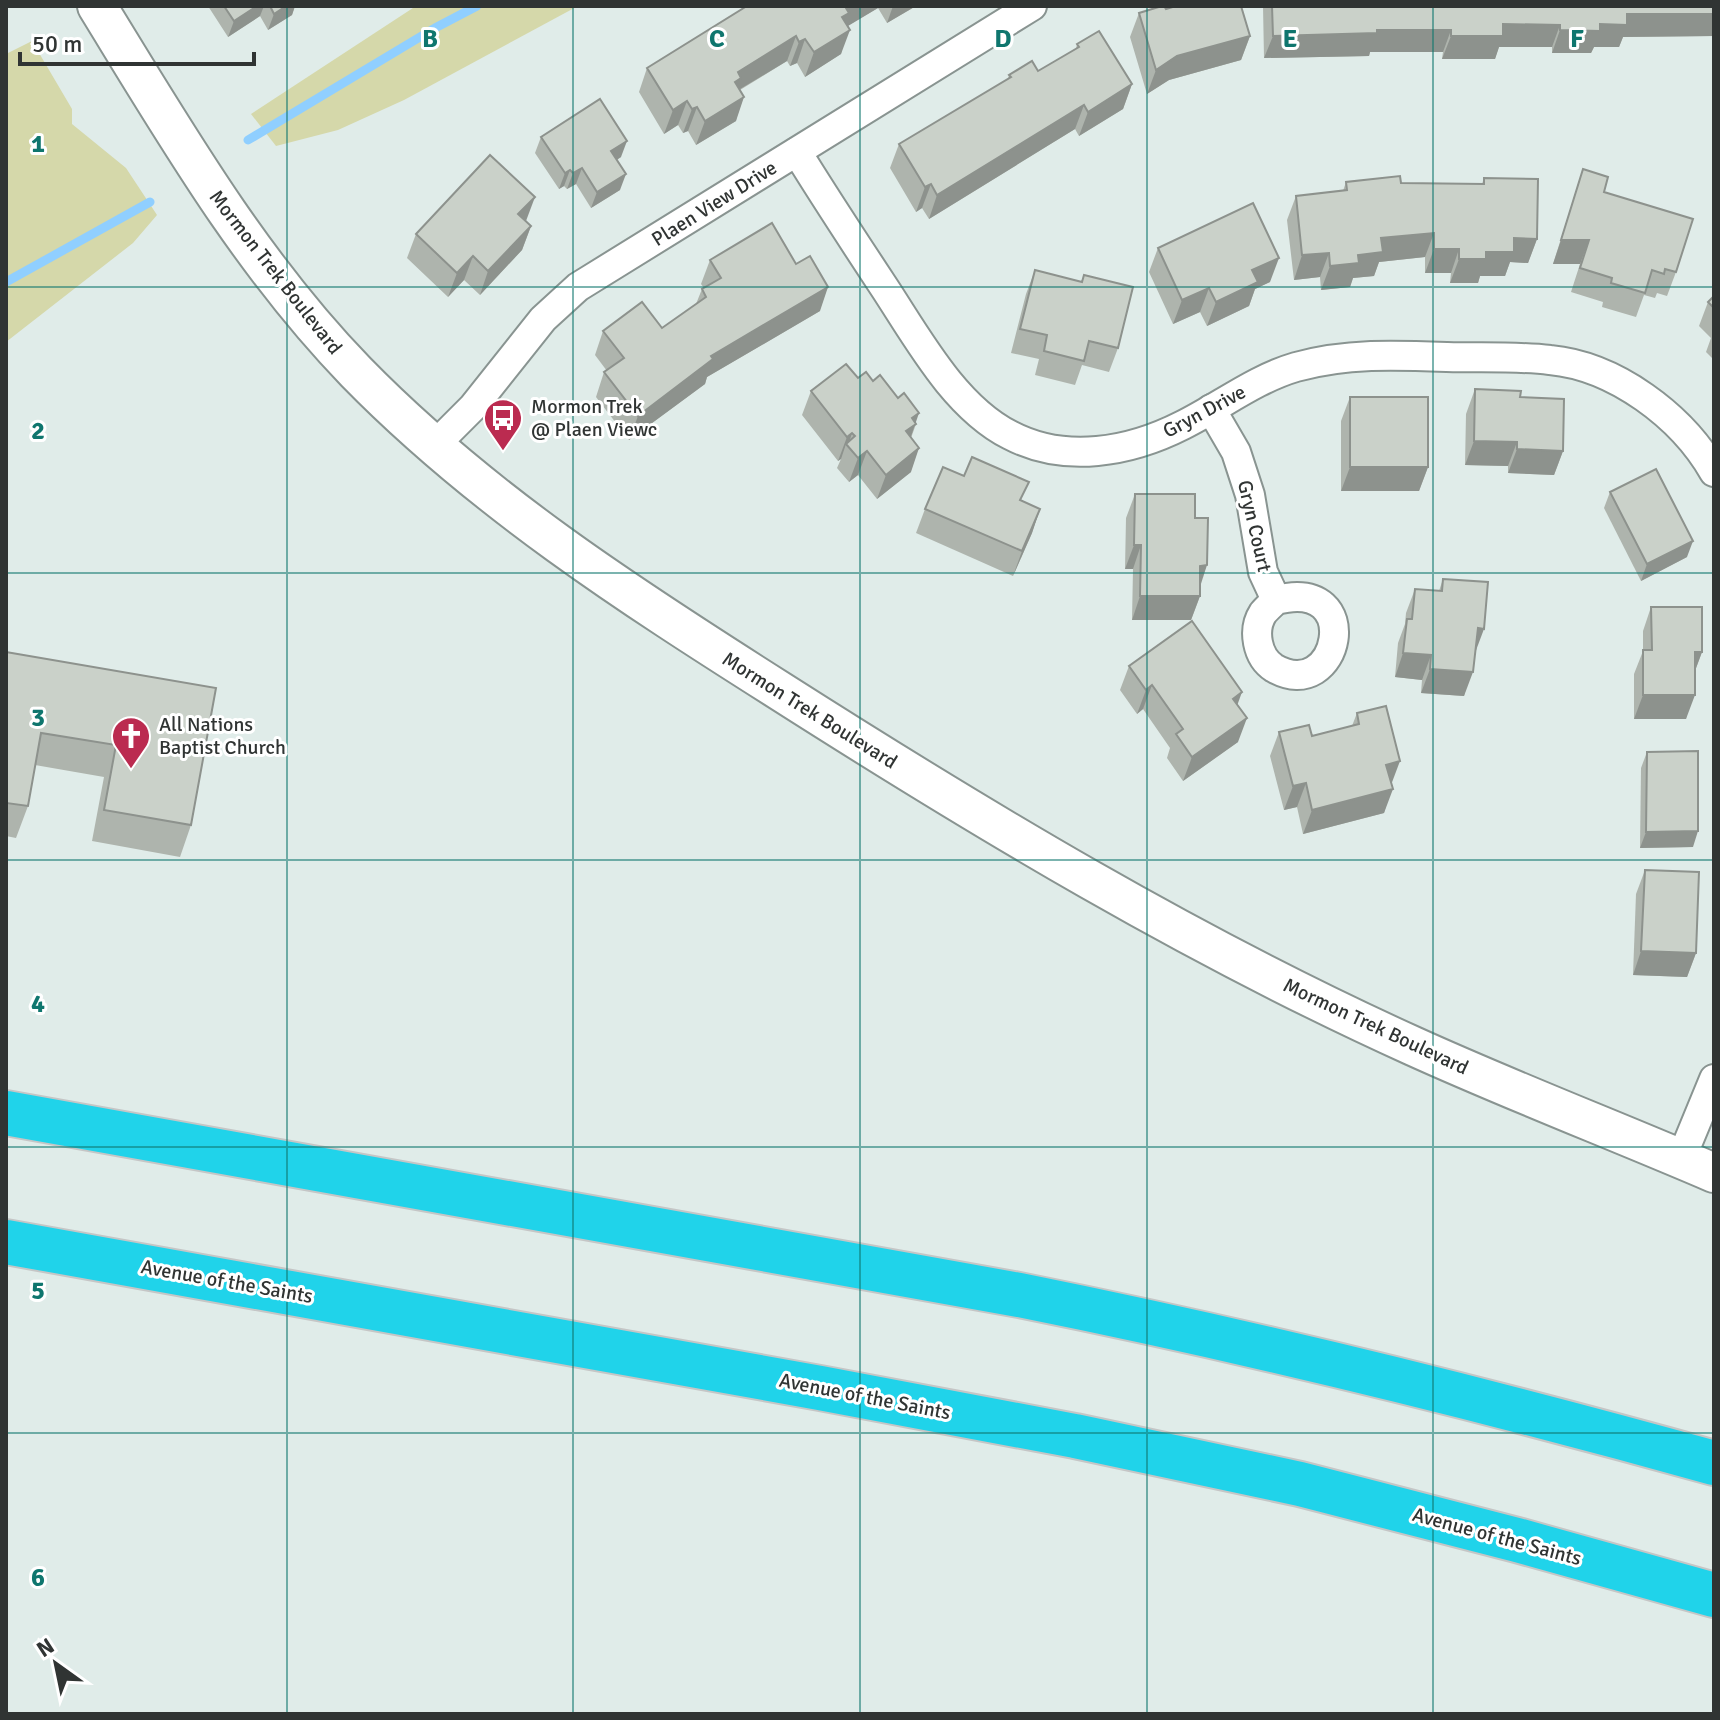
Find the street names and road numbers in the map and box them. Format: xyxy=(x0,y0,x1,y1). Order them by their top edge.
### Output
street label: Plaen View Drive xyxy=(647,155,781,252)
street label: Mormon Trek Boulevard xyxy=(204,185,348,359)
street label: Gryn Drive xyxy=(1159,379,1250,444)
street label: Gryn Court xyxy=(1232,478,1277,574)
street label: Mormon Trek Boulevard xyxy=(718,646,902,774)
street label: Mormon Trek Boulevard xyxy=(1279,972,1472,1080)
street label: Avenue of the Saints xyxy=(139,1254,315,1309)
street label: Avenue of the Saints xyxy=(777,1368,953,1425)
street label: Avenue of the Saints xyxy=(1410,1502,1584,1571)

